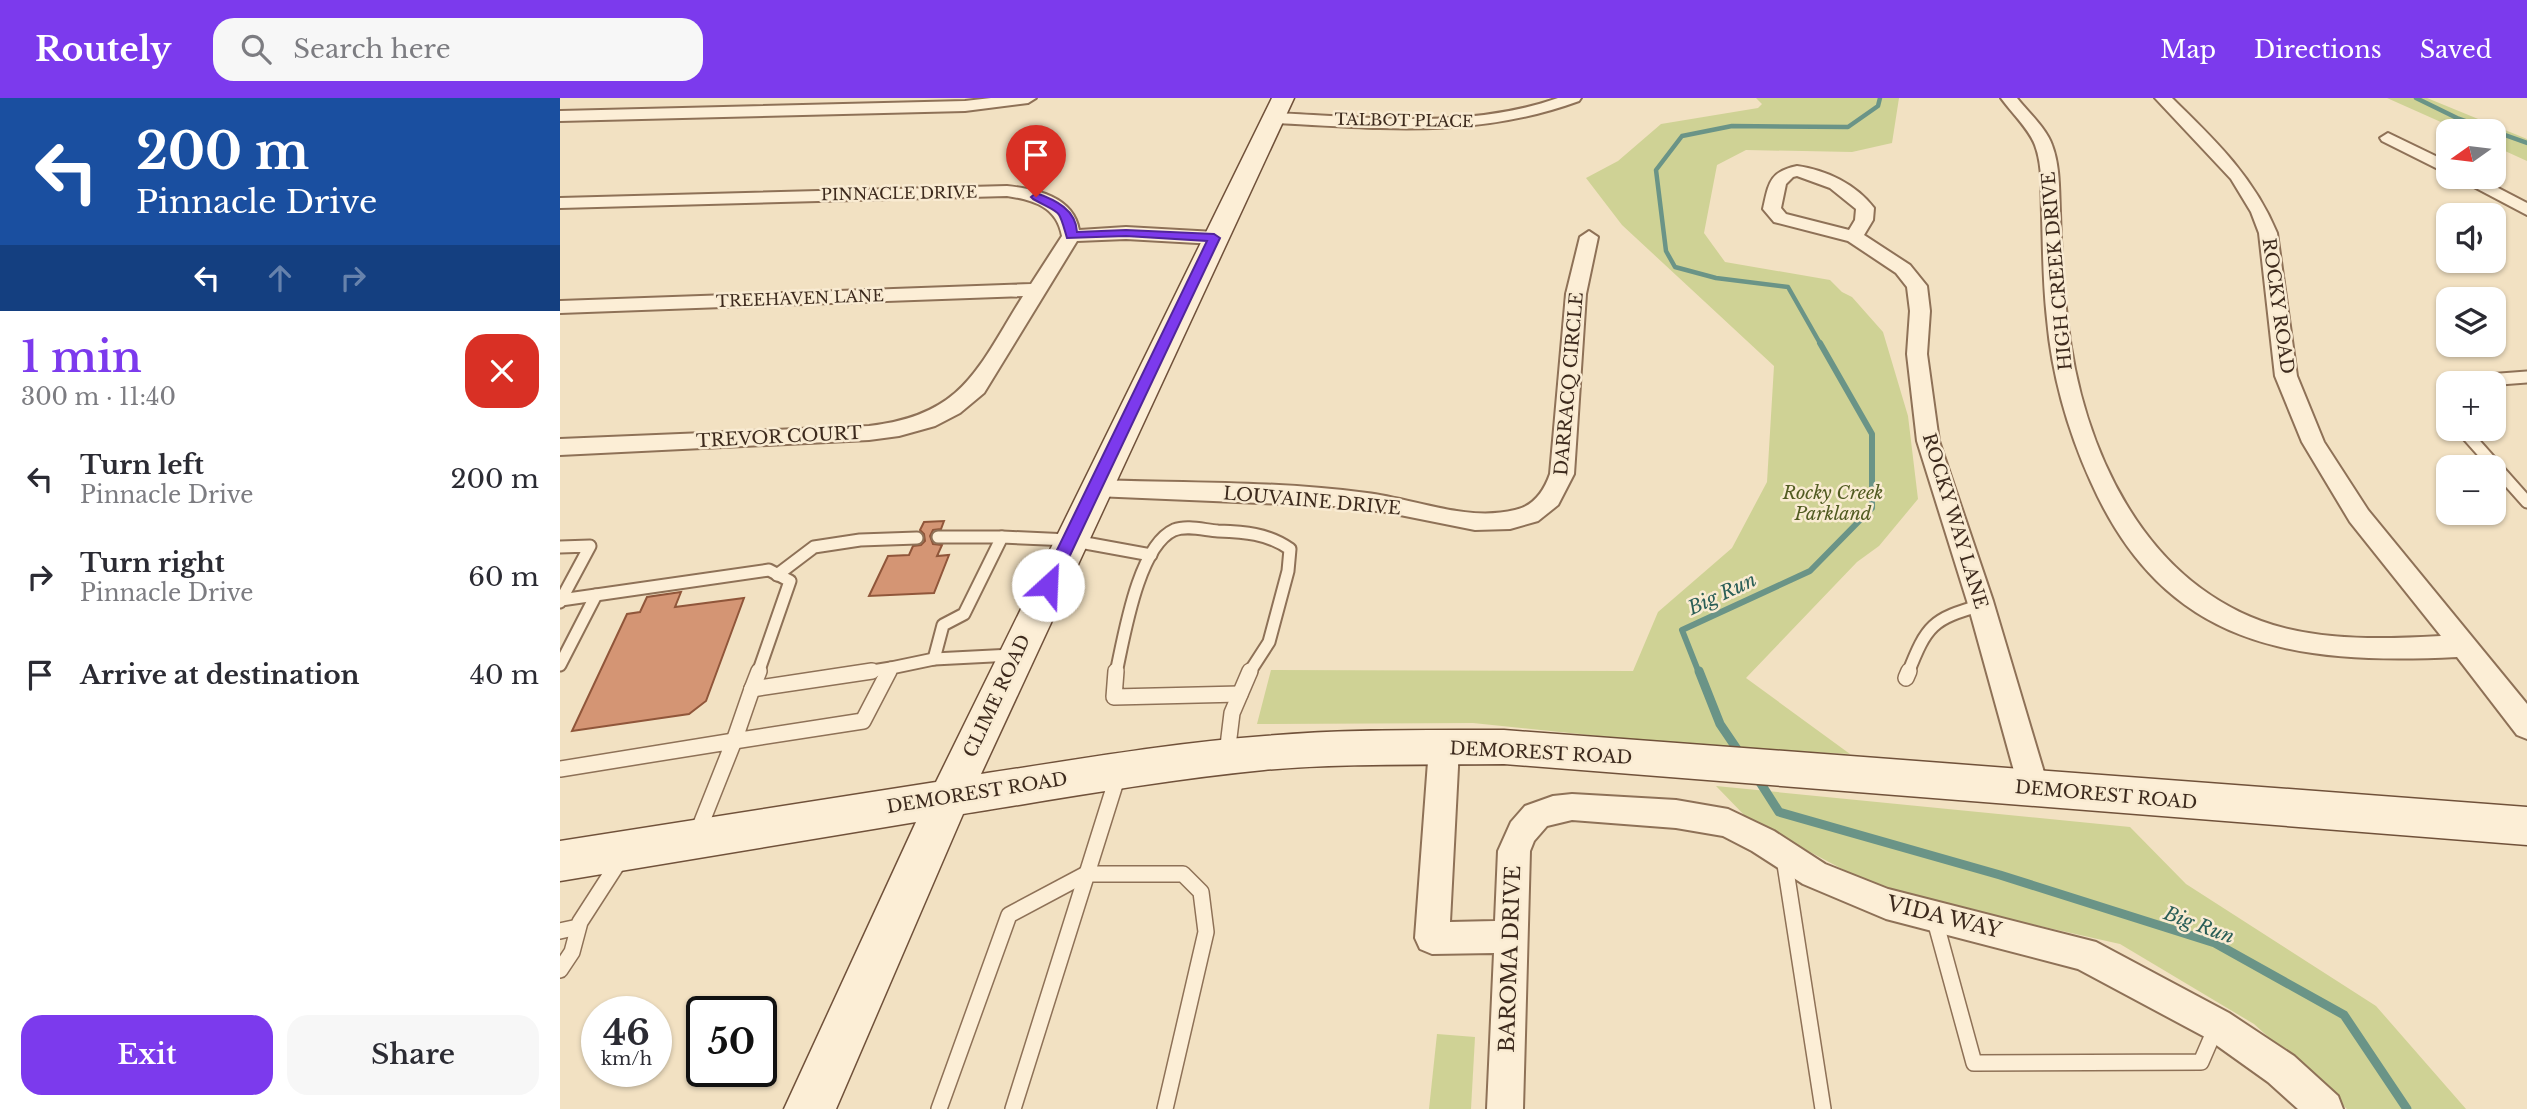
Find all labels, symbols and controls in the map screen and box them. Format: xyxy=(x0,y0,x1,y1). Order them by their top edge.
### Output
search box xyxy=(213,18,703,81)
text: Routely xyxy=(35,29,171,70)
icon: search xyxy=(237,30,275,68)
text: Search here xyxy=(293,33,451,65)
text: Map xyxy=(2160,35,2216,64)
text: Directions xyxy=(2254,35,2382,64)
text: Saved xyxy=(2420,35,2492,64)
street label: TALBOT PLACE xyxy=(1334,109,1474,131)
north arrow xyxy=(2436,119,2506,189)
map controls xyxy=(2436,119,2506,525)
text: 200 m xyxy=(136,121,309,182)
pin xyxy=(1006,125,1066,197)
icon: left xyxy=(21,126,112,217)
icon: arrive xyxy=(1017,136,1055,174)
street label: HIGH CREEK DRIVE xyxy=(2037,171,2077,371)
text: Pinnacle Drive xyxy=(136,182,377,222)
street label: PINNACLE DRIVE xyxy=(821,182,977,204)
button: sound xyxy=(2436,203,2506,273)
street label: ROCKY ROAD xyxy=(2258,237,2298,375)
icon: left xyxy=(188,259,226,297)
icon: ahead xyxy=(261,259,299,297)
icon: right xyxy=(334,259,372,297)
street label: TREEHAVEN LANE xyxy=(716,285,884,311)
button: layers xyxy=(2436,287,2506,357)
street label: DARRACQ CIRCLE xyxy=(1550,291,1588,477)
text: 1 min xyxy=(21,331,142,383)
button: close xyxy=(465,334,539,408)
button: + xyxy=(2436,371,2506,441)
text: 300 m · 11:40 xyxy=(21,383,176,411)
street label: TREVOR COURT xyxy=(696,422,863,452)
street label: ROCKY WAY LANE xyxy=(1918,430,1992,612)
text: Turn left xyxy=(80,449,204,481)
button: − xyxy=(2436,455,2506,525)
icon: left xyxy=(21,460,59,498)
text: 200 m xyxy=(450,463,539,495)
text: Pinnacle Drive xyxy=(80,481,253,509)
street label: LOUVAINE DRIVE xyxy=(1222,482,1402,520)
park label: Rocky Creek Parkland xyxy=(1782,482,1883,525)
text: Turn right xyxy=(80,547,225,579)
position arrow xyxy=(1011,548,1085,622)
icon: right xyxy=(21,558,59,596)
text: 60 m xyxy=(468,561,539,593)
water label: Big Run xyxy=(1683,568,1760,620)
text: Pinnacle Drive xyxy=(80,579,253,607)
street label: CLIME ROAD xyxy=(959,631,1035,761)
icon: arrive xyxy=(21,656,59,694)
text: Arrive at destination xyxy=(80,659,360,691)
text: 40 m xyxy=(470,659,539,691)
street label: DEMOREST ROAD xyxy=(1449,737,1633,769)
street label: DEMOREST ROAD xyxy=(885,768,1069,818)
street label: DEMOREST ROAD xyxy=(2014,776,2198,814)
street label: BAROMA DRIVE xyxy=(1494,865,1526,1053)
street label: VIDA WAY xyxy=(1883,890,2004,944)
water label: Big Run xyxy=(2160,901,2237,948)
speed limit sign: 50 xyxy=(686,996,777,1087)
text: 46 xyxy=(603,1011,650,1054)
button: Exit xyxy=(21,1015,273,1095)
button: Share xyxy=(287,1015,539,1095)
text: km/h xyxy=(601,1048,652,1070)

